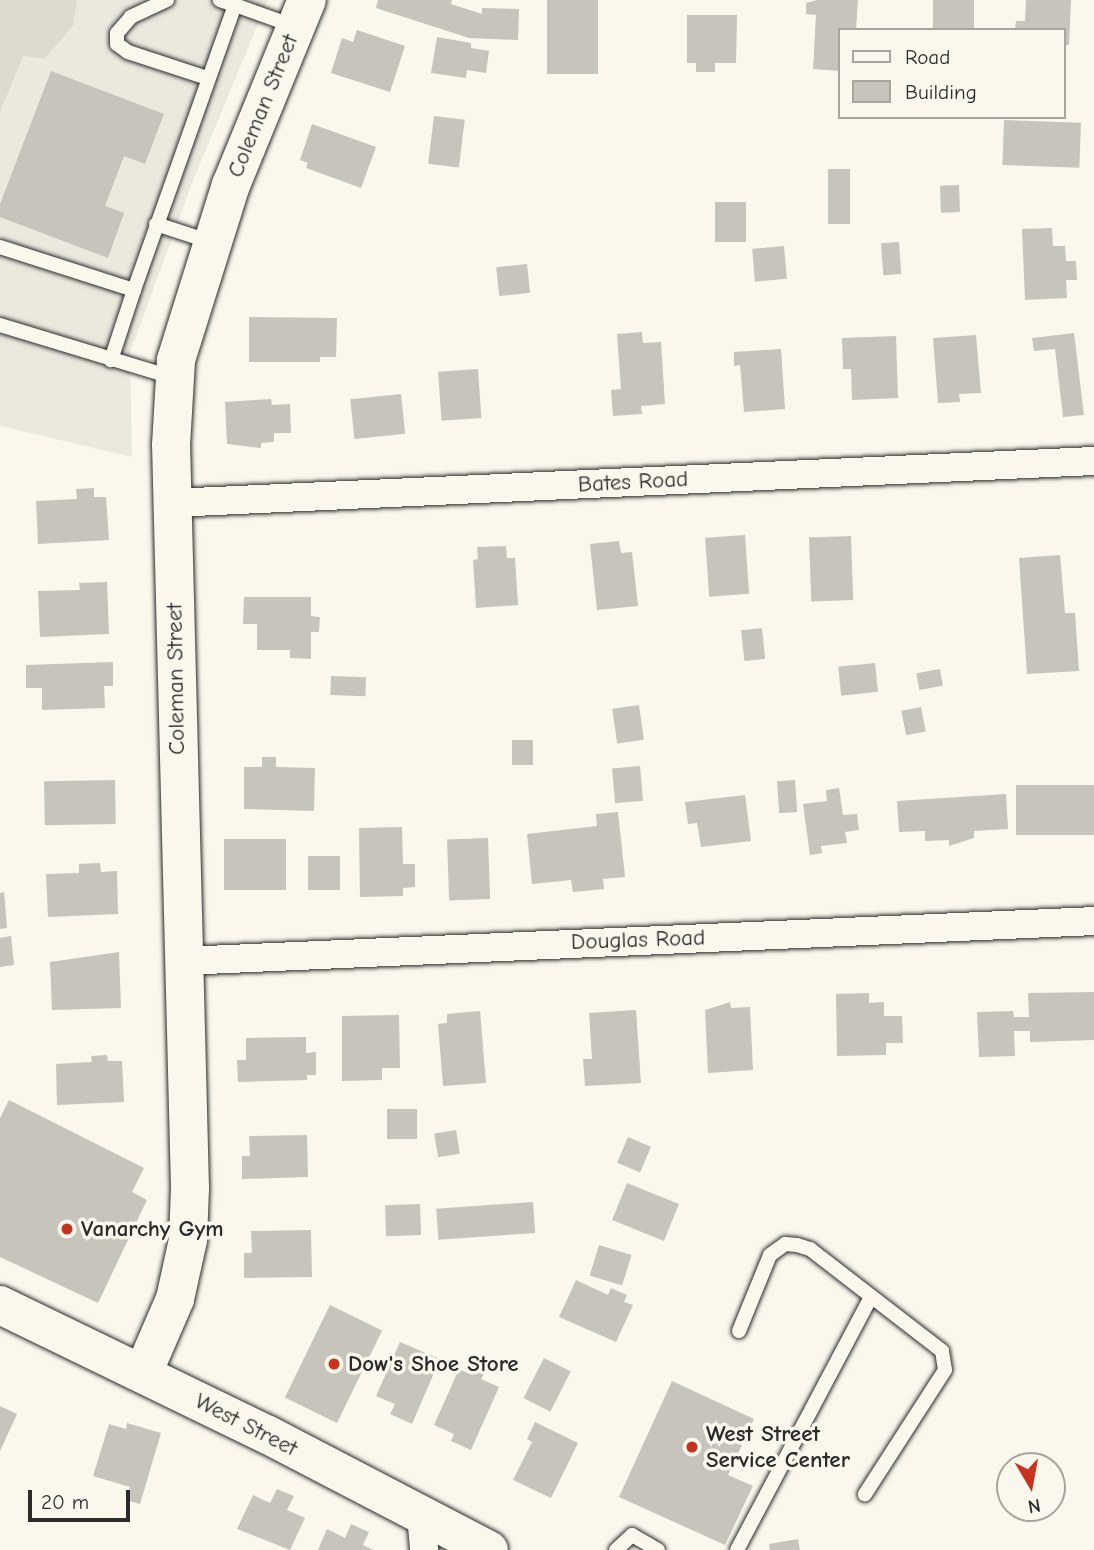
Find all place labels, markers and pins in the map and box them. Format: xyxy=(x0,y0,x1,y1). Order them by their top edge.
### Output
place label: Vanarchy Gym xyxy=(81,1215,224,1243)
marker: Vanarchy Gym xyxy=(59,1221,75,1237)
place label: Dow's Shoe Store xyxy=(348,1350,519,1378)
marker: Dow's Shoe Store xyxy=(326,1356,342,1372)
place label: West Street Service Center xyxy=(706,1420,850,1474)
marker: West Street Service Center xyxy=(684,1439,700,1455)

